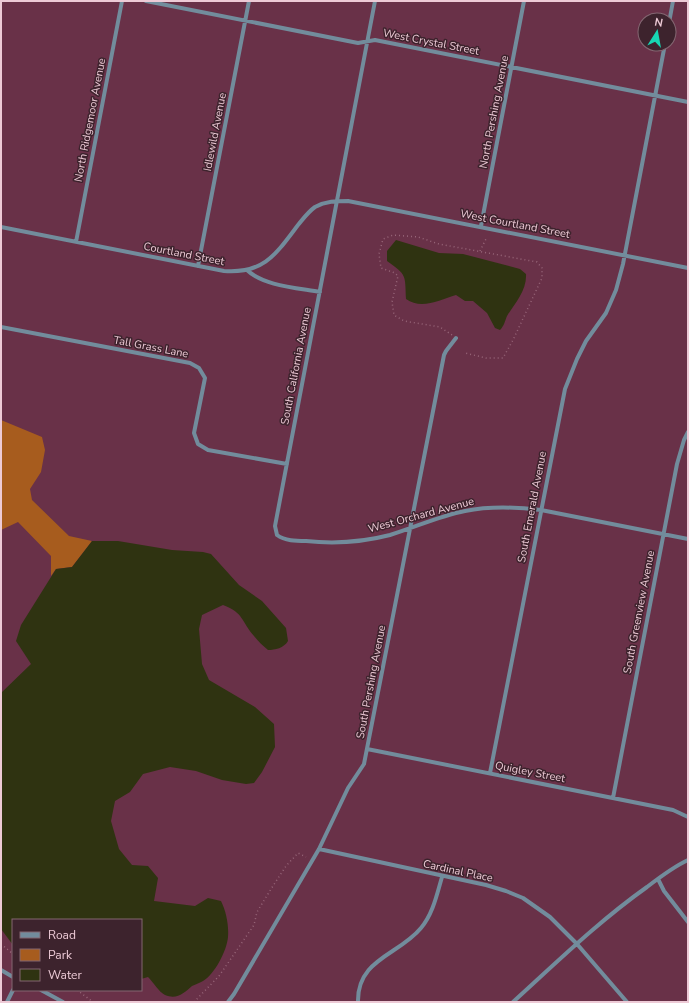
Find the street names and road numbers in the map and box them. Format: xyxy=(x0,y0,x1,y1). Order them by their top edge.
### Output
street label: West Crystal Street xyxy=(382,25,480,59)
street label: North Pershing Avenue xyxy=(476,54,512,170)
street label: North Ridgemoor Avenue xyxy=(71,57,109,183)
street label: Idlewild Avenue xyxy=(200,91,230,173)
street label: West Courtland Street xyxy=(459,206,571,242)
street label: Courtland Street xyxy=(142,239,226,269)
street label: South California Avenue xyxy=(277,306,315,426)
street label: Tall Grass Lane xyxy=(112,332,190,362)
street label: South Emerald Avenue xyxy=(514,450,550,564)
street label: West Orchard Avenue xyxy=(366,494,476,536)
street label: South Greenview Avenue xyxy=(620,549,658,675)
street label: South Pershing Avenue xyxy=(353,624,389,740)
street label: Quigley Street xyxy=(494,758,566,786)
street label: Cardinal Place xyxy=(422,856,494,886)

